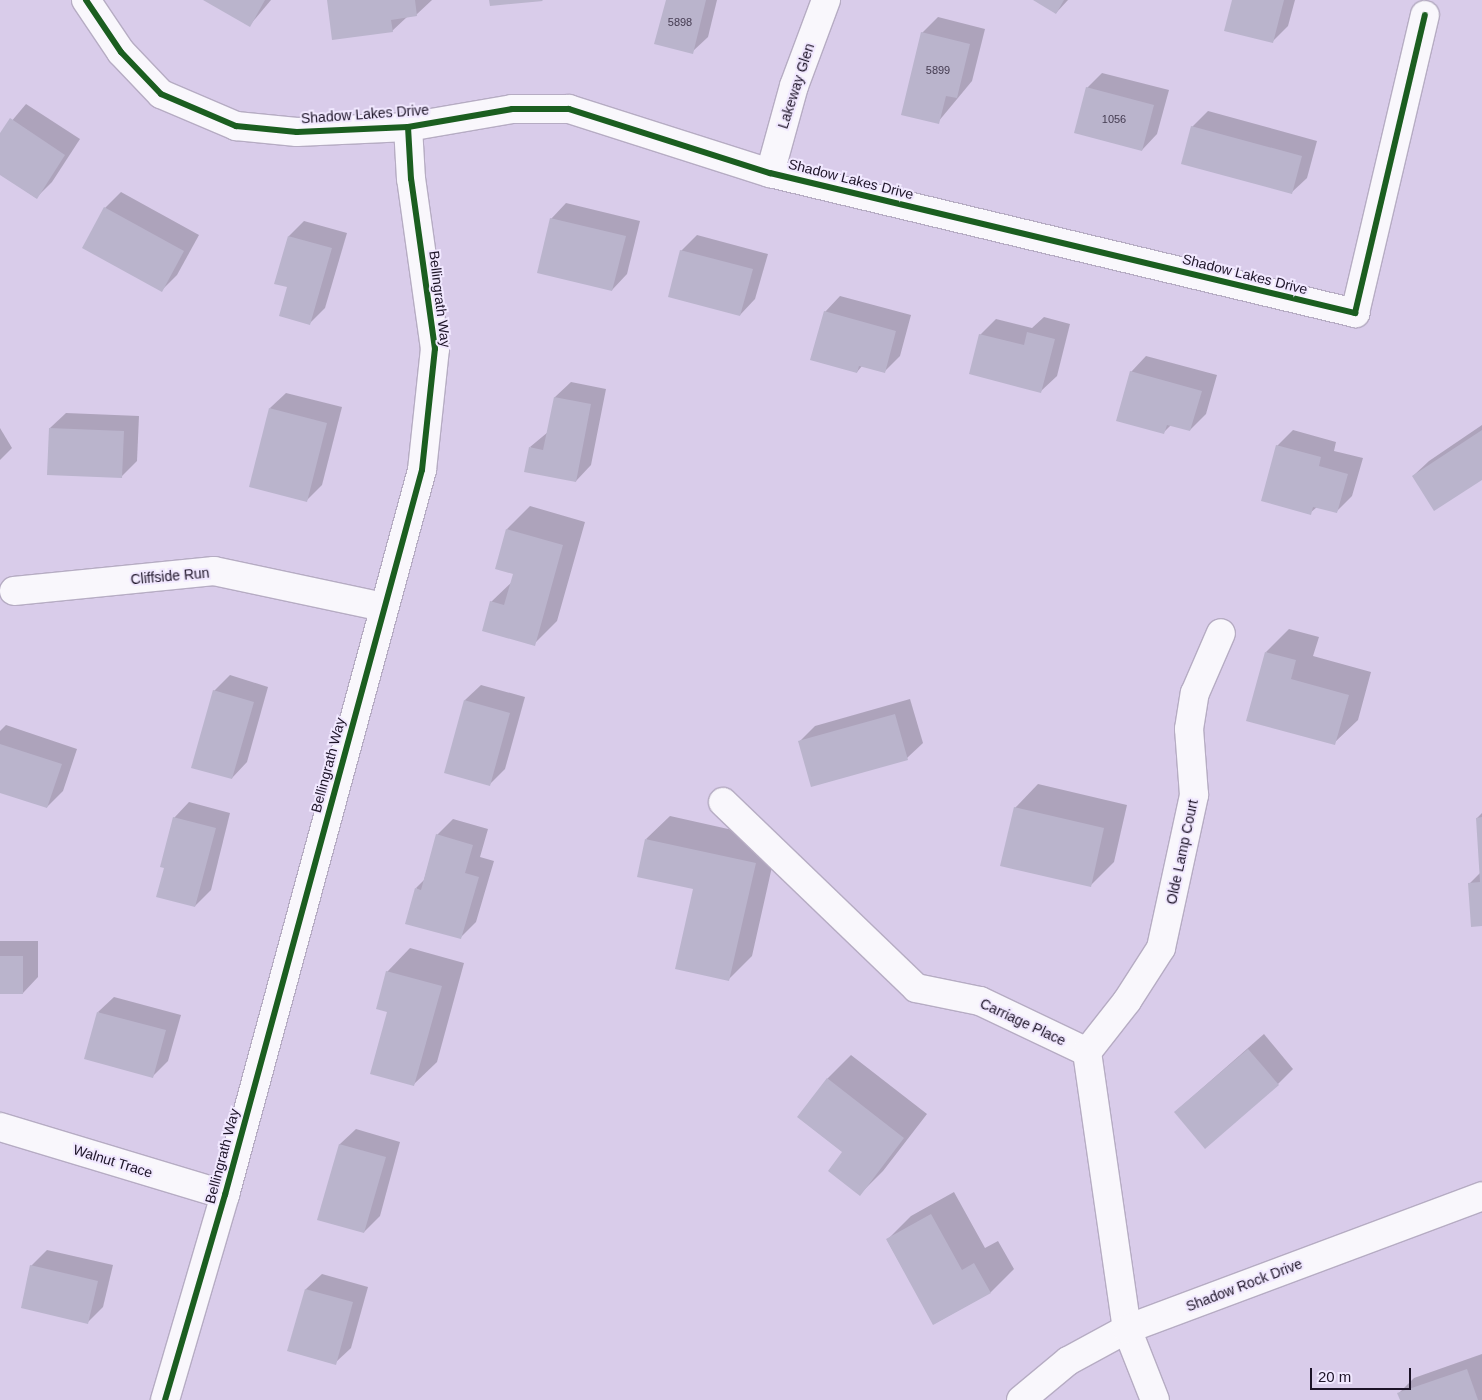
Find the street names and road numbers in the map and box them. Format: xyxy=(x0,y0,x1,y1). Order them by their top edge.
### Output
street label: Lakeway Glen xyxy=(774,41,818,131)
street label: Shadow Lakes Drive xyxy=(300,101,430,127)
street label: Shadow Lakes Drive xyxy=(787,155,915,203)
street label: Bellingrath Way xyxy=(426,250,454,348)
street label: Shadow Lakes Drive xyxy=(1181,250,1309,298)
street label: Cliffside Run xyxy=(130,564,210,588)
street label: Bellingrath Way xyxy=(307,716,349,814)
street label: Olde Lamp Court xyxy=(1163,798,1201,906)
street label: Carriage Place xyxy=(977,995,1069,1049)
street label: Bellingrath Way xyxy=(201,1107,243,1205)
street label: Walnut Trace xyxy=(71,1141,155,1181)
street label: Shadow Rock Drive xyxy=(1184,1255,1304,1315)

